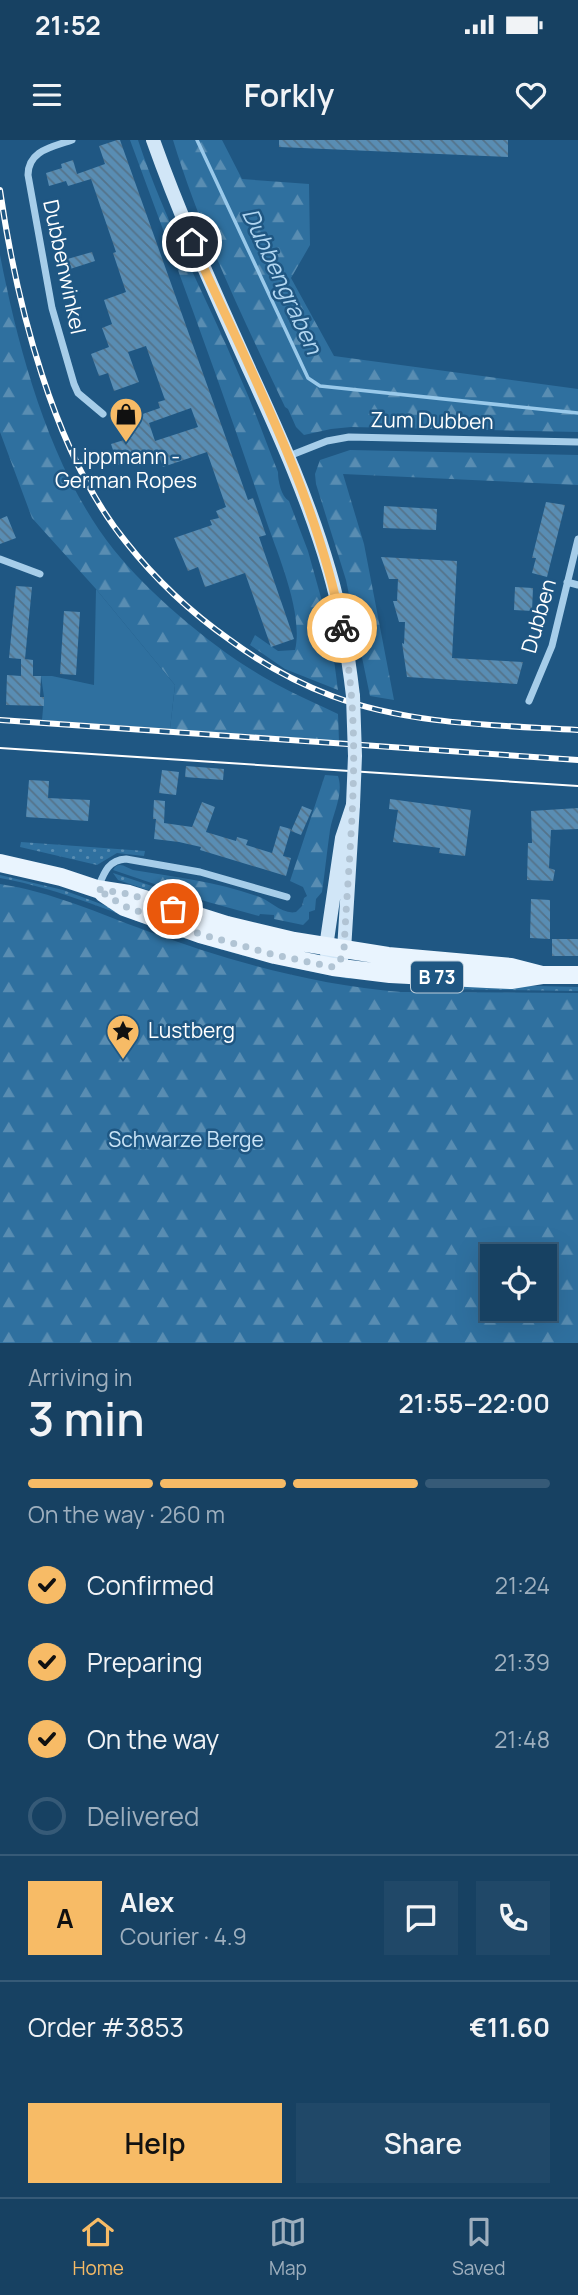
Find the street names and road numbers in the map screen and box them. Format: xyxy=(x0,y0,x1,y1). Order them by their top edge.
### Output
street label: Dubbenwinkel xyxy=(37,197,93,337)
street label: Zum Dubben xyxy=(370,405,494,435)
street label: Dubben xyxy=(514,575,562,656)
road number: B 73 xyxy=(411,962,463,992)

